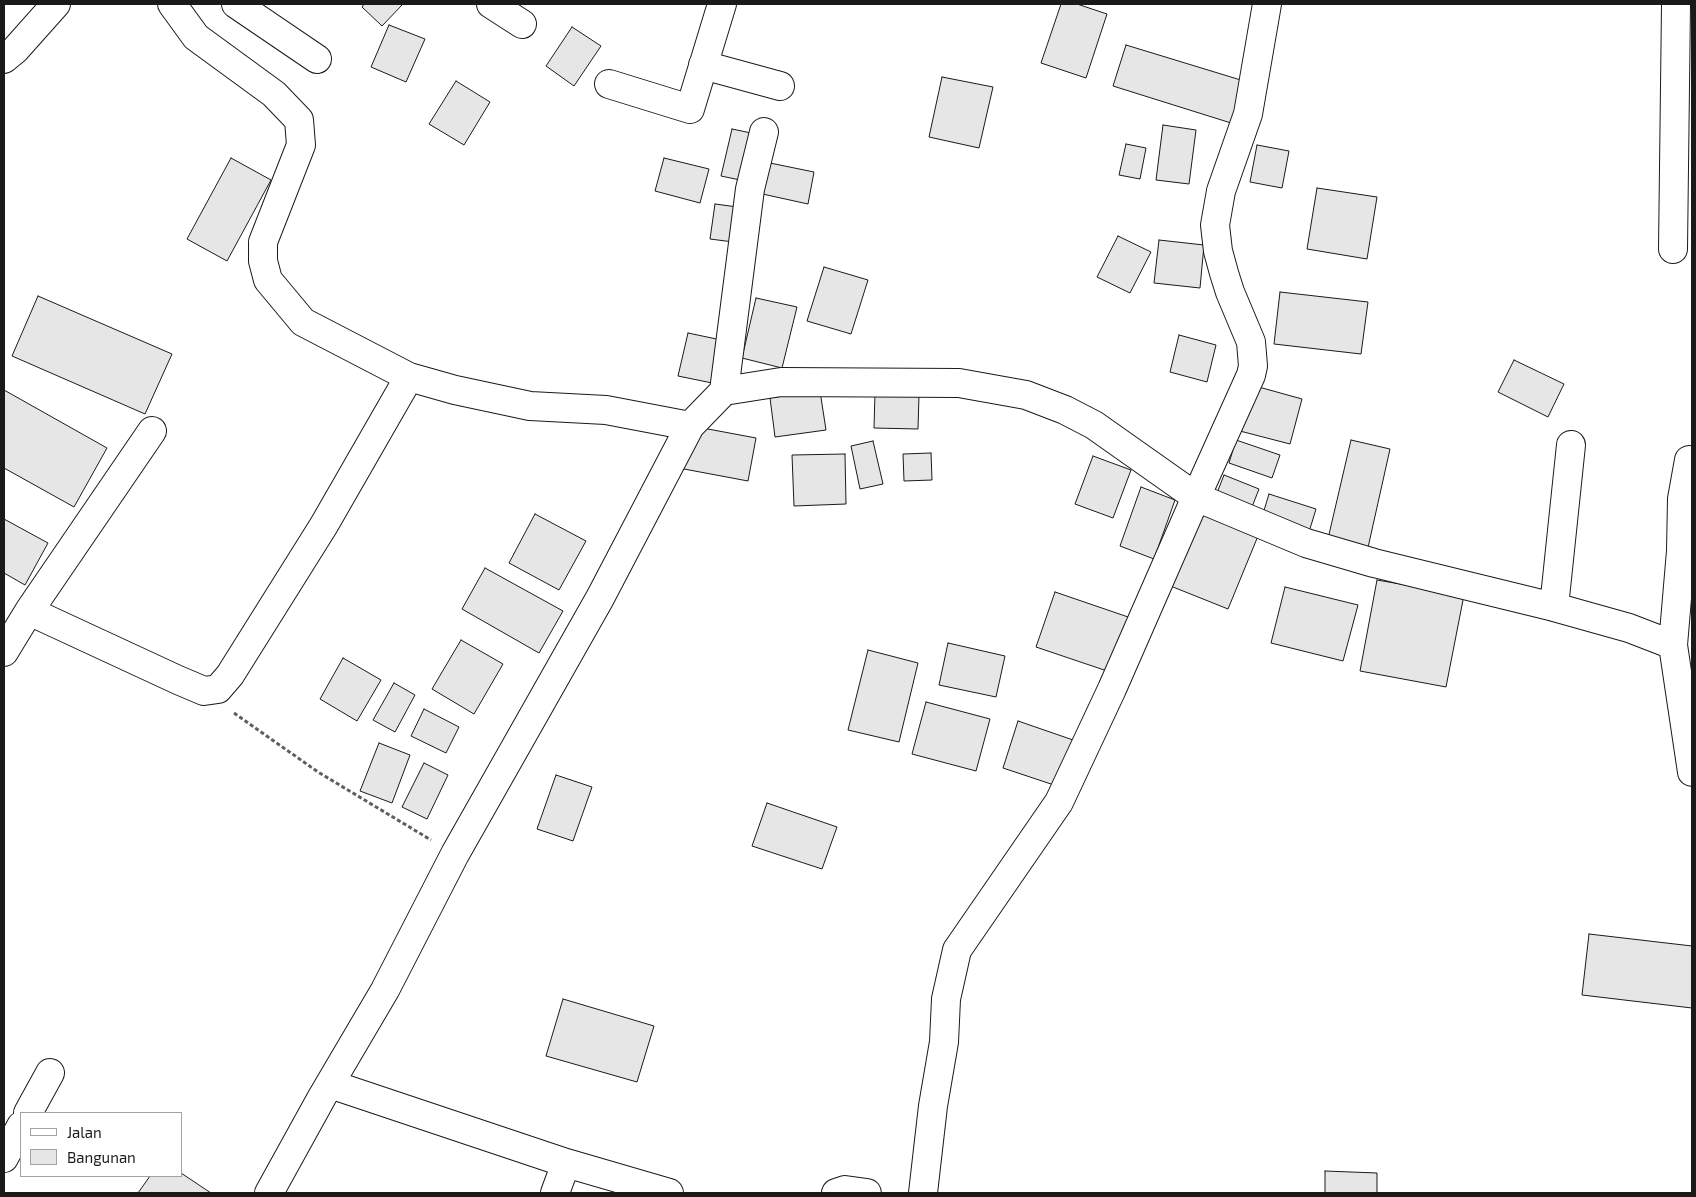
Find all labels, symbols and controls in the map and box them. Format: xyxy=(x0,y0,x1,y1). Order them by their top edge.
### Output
legend xyxy=(20,1112,182,1177)
text: Jalan xyxy=(67,1123,102,1141)
text: Bangunan xyxy=(67,1148,136,1166)

